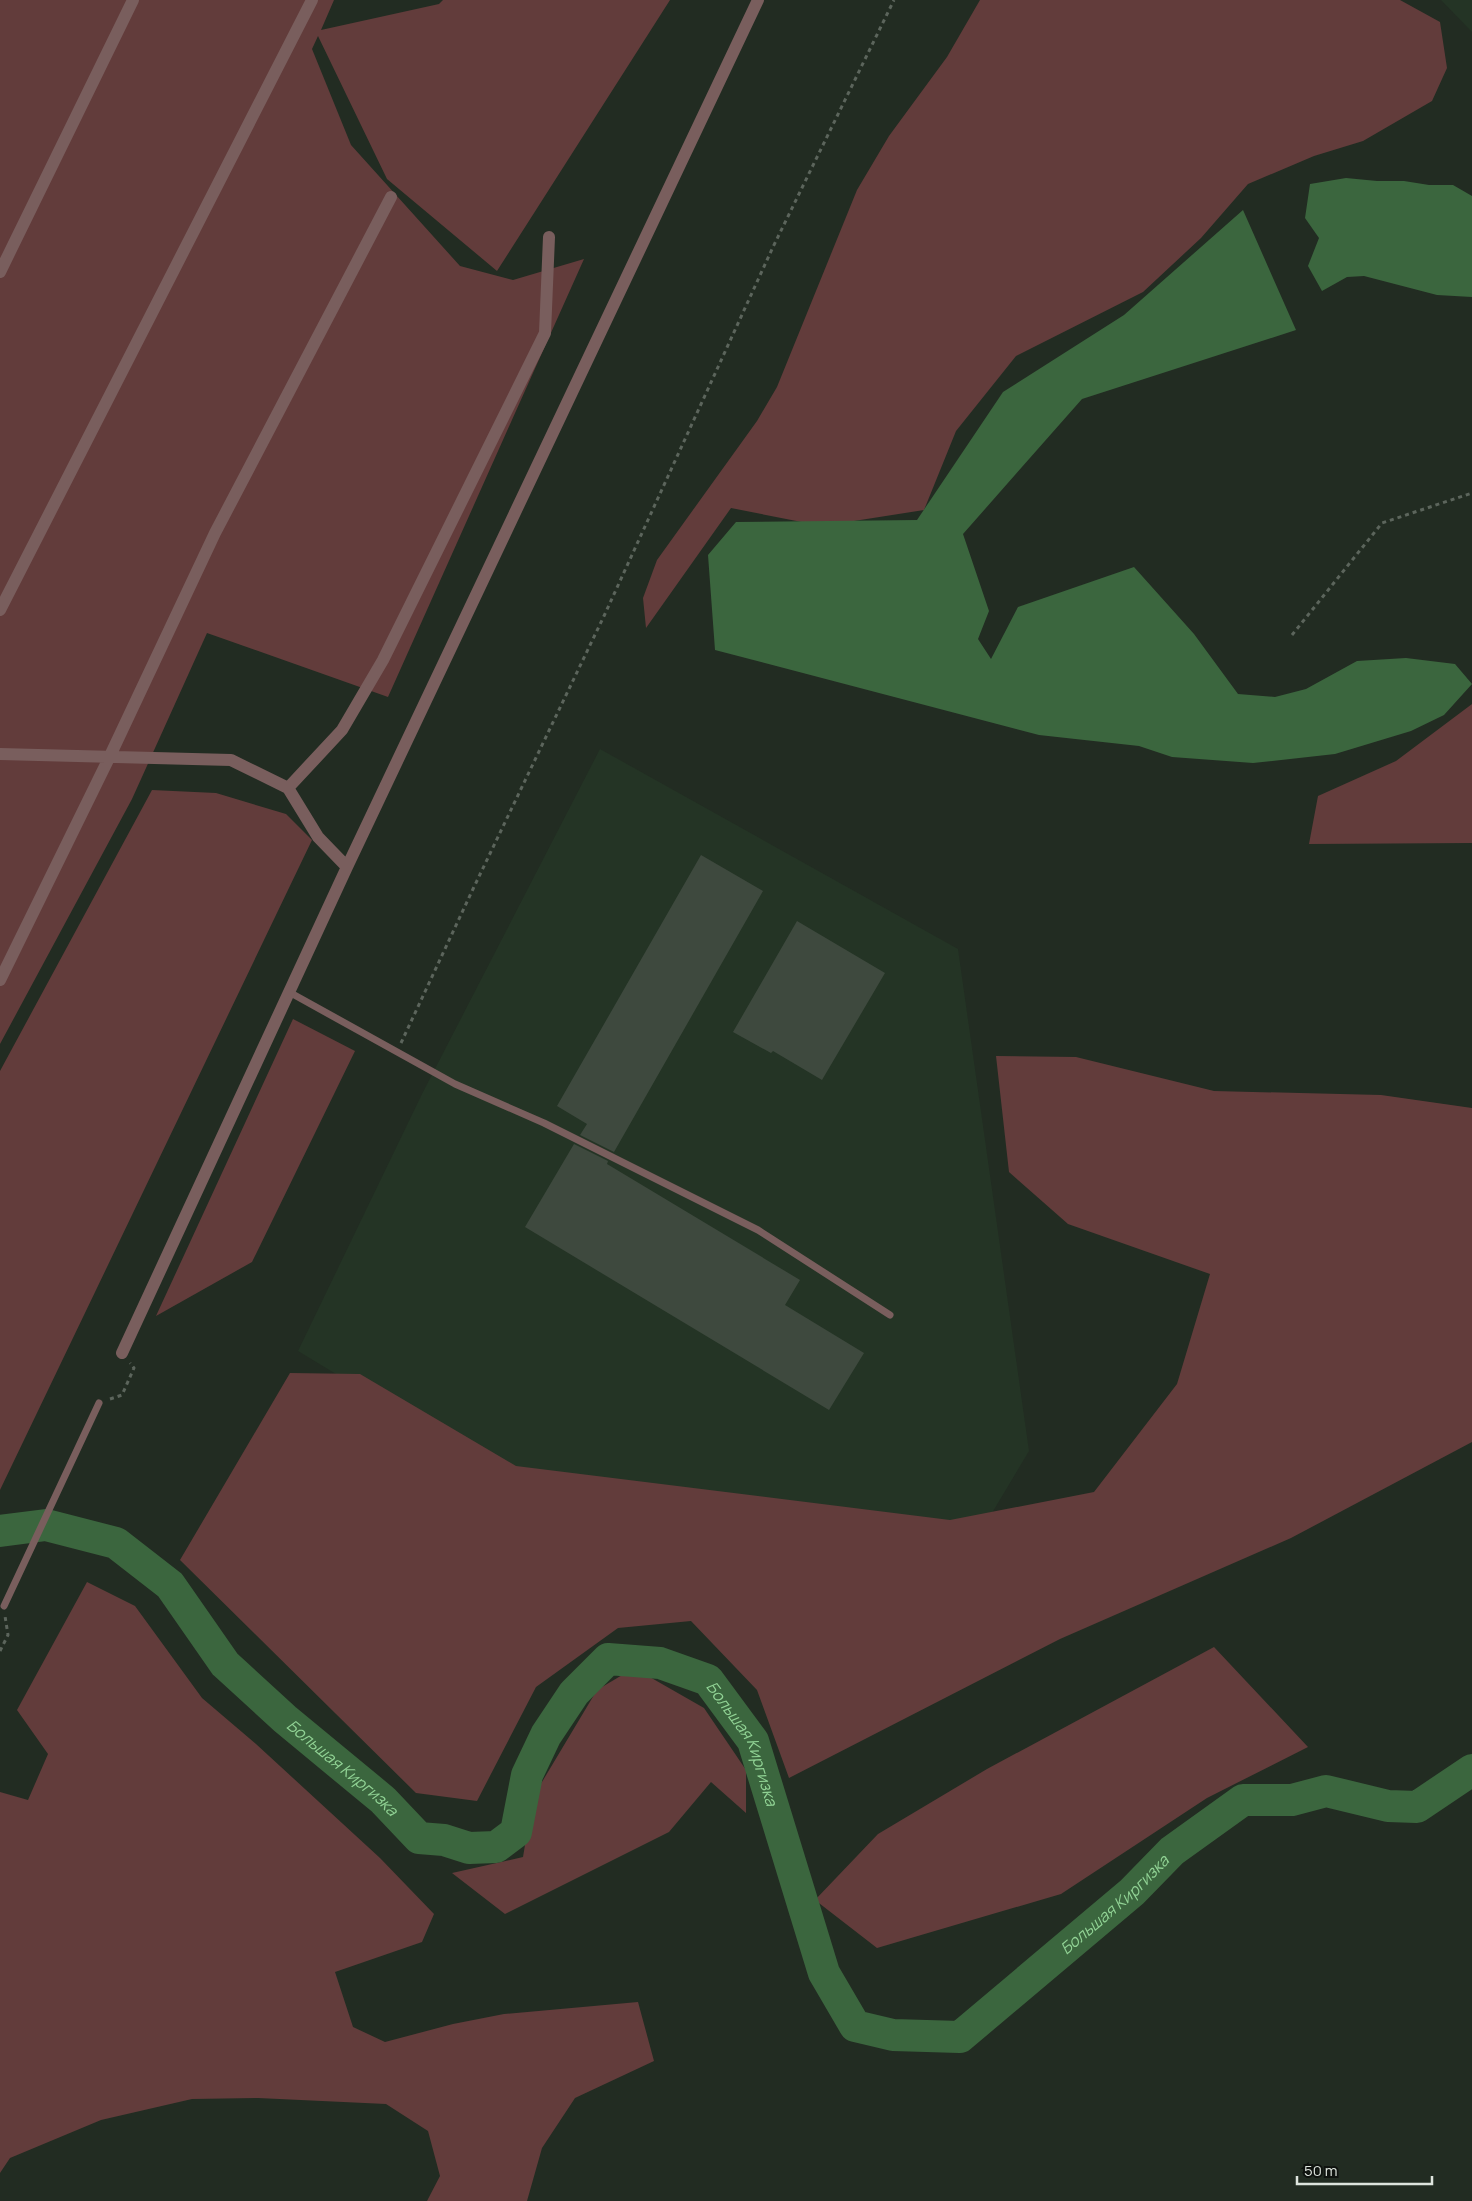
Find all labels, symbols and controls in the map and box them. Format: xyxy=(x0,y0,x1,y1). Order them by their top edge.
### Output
water label: Большая Киргизка xyxy=(701,1677,784,1810)
water label: Большая Киргизка xyxy=(282,1714,404,1821)
water label: Большая Киргизка xyxy=(1055,1849,1174,1959)
scale bar xyxy=(1297,2154,1432,2186)
text: 50 m xyxy=(1304,2160,1338,2181)

